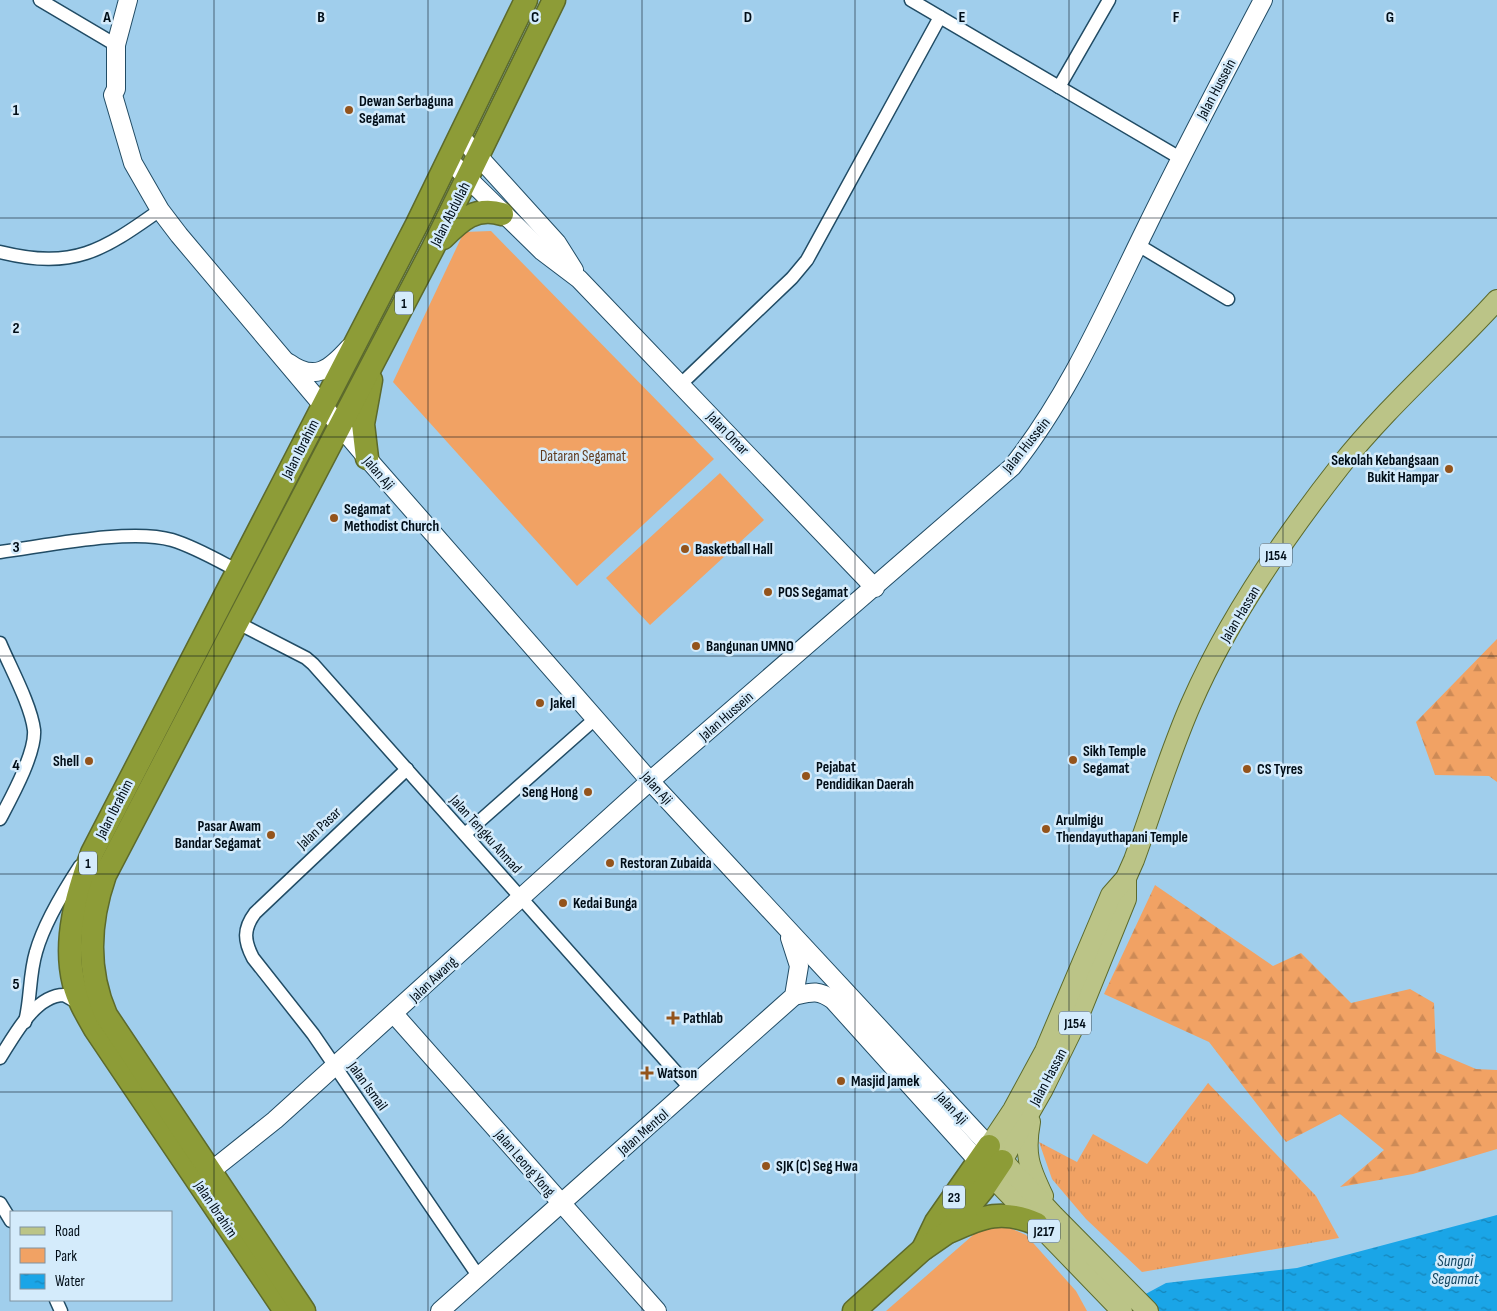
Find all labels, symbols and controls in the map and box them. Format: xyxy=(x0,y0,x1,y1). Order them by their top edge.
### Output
text: A xyxy=(102,8,111,27)
text: B xyxy=(317,8,325,27)
text: C xyxy=(531,8,539,27)
text: D xyxy=(744,8,752,27)
text: E xyxy=(959,8,966,27)
text: F xyxy=(1173,8,1180,27)
text: G xyxy=(1386,8,1394,27)
street label: Jalan Hussein xyxy=(1192,56,1240,124)
place label: Dewan Serbaguna Segamat xyxy=(359,92,453,128)
text: 1 xyxy=(13,101,20,120)
marker: Dewan Serbaguna Segamat xyxy=(343,104,355,116)
street label: Jalan Abdullah xyxy=(426,179,475,250)
road number: 1 xyxy=(395,292,413,314)
text: 2 xyxy=(12,319,20,338)
street label: Jalan Omar xyxy=(702,407,753,460)
street label: Jalan Hussein xyxy=(998,414,1055,478)
street label: Jalan Ibrahim xyxy=(277,416,323,483)
park label: Dataran Segamat xyxy=(540,447,626,466)
place label: Sekolah Kebangsaan Bukit Hampar xyxy=(1331,451,1439,487)
street label: Jalan Aji xyxy=(358,452,399,494)
marker: Sekolah Kebangsaan Bukit Hampar xyxy=(1443,463,1455,475)
place label: Segamat Methodist Church xyxy=(344,500,439,536)
marker: Segamat Methodist Church xyxy=(328,512,340,524)
text: 3 xyxy=(12,538,20,557)
place label: Basketball Hall xyxy=(695,540,773,559)
marker: Basketball Hall xyxy=(679,543,691,555)
road number: J154 xyxy=(1260,544,1292,566)
place label: POS Segamat xyxy=(778,583,848,602)
street label: Jalan Hassan xyxy=(1216,583,1265,647)
marker: POS Segamat xyxy=(762,586,774,598)
place label: Bangunan UMNO xyxy=(706,637,794,656)
marker: Bangunan UMNO xyxy=(690,640,702,652)
street label: Jalan Hussein xyxy=(694,688,757,746)
place label: Jakel xyxy=(549,694,575,713)
marker: Jakel xyxy=(534,697,546,709)
place label: Sikh Temple Segamat xyxy=(1083,742,1146,778)
place label: Shell xyxy=(53,752,79,771)
marker: Sikh Temple Segamat xyxy=(1067,754,1079,766)
marker: Shell xyxy=(83,755,95,767)
text: 4 xyxy=(12,756,20,775)
place label: Pejabat Pendidikan Daerah xyxy=(816,758,914,794)
place label: CS Tyres xyxy=(1257,760,1303,779)
marker: CS Tyres xyxy=(1241,763,1253,775)
street label: Jalan Aji xyxy=(636,767,677,809)
marker: Pejabat Pendidikan Daerah xyxy=(800,770,812,782)
street label: Jalan Ibrahim xyxy=(91,776,137,843)
place label: Seng Hong xyxy=(522,783,579,802)
marker: Seng Hong xyxy=(582,786,594,798)
street label: Jalan Tengku Ahmad xyxy=(445,791,526,877)
street label: Jalan Pasar xyxy=(293,803,346,854)
place label: Arulmigu Thendayuthapani Temple xyxy=(1055,811,1188,847)
place label: Pasar Awam Bandar Segamat xyxy=(175,817,261,853)
marker: Arulmigu Thendayuthapani Temple xyxy=(1040,823,1052,835)
marker: Pasar Awam Bandar Segamat xyxy=(265,829,277,841)
road number: 1 xyxy=(79,851,97,874)
place label: Restoran Zubaida xyxy=(620,854,712,873)
marker: Restoran Zubaida xyxy=(604,857,616,869)
place label: Kedai Bunga xyxy=(573,894,637,913)
marker: Kedai Bunga xyxy=(557,897,569,909)
street label: Jalan Awang xyxy=(405,952,461,1007)
text: 5 xyxy=(12,975,20,994)
place label: Pathlab xyxy=(683,1009,723,1028)
road number: J154 xyxy=(1059,1011,1091,1034)
marker: Pathlab xyxy=(667,1012,679,1024)
street label: Jalan Hassan xyxy=(1025,1045,1071,1110)
street label: Jalan Ismail xyxy=(343,1057,392,1114)
place label: Watson xyxy=(657,1064,697,1083)
marker: Watson xyxy=(641,1067,653,1079)
place label: Masjid Jamek xyxy=(851,1072,920,1091)
marker: Masjid Jamek xyxy=(835,1075,847,1087)
street label: Jalan Aji xyxy=(931,1087,972,1129)
street label: Jalan Mentol xyxy=(613,1105,673,1160)
street label: Jalan Leong Yong xyxy=(490,1125,559,1201)
place label: SJK (C) Seg Hwa xyxy=(776,1157,858,1176)
marker: SJK (C) Seg Hwa xyxy=(760,1160,772,1172)
street label: Jalan Ibrahim xyxy=(189,1177,241,1241)
road number: 23 xyxy=(943,1186,965,1208)
legend xyxy=(10,1211,172,1301)
road number: J217 xyxy=(1028,1220,1060,1242)
text: Road xyxy=(55,1222,80,1241)
text: Park xyxy=(55,1247,77,1266)
water label: Sungai Segamat xyxy=(1431,1252,1480,1289)
text: Water xyxy=(55,1272,86,1291)

